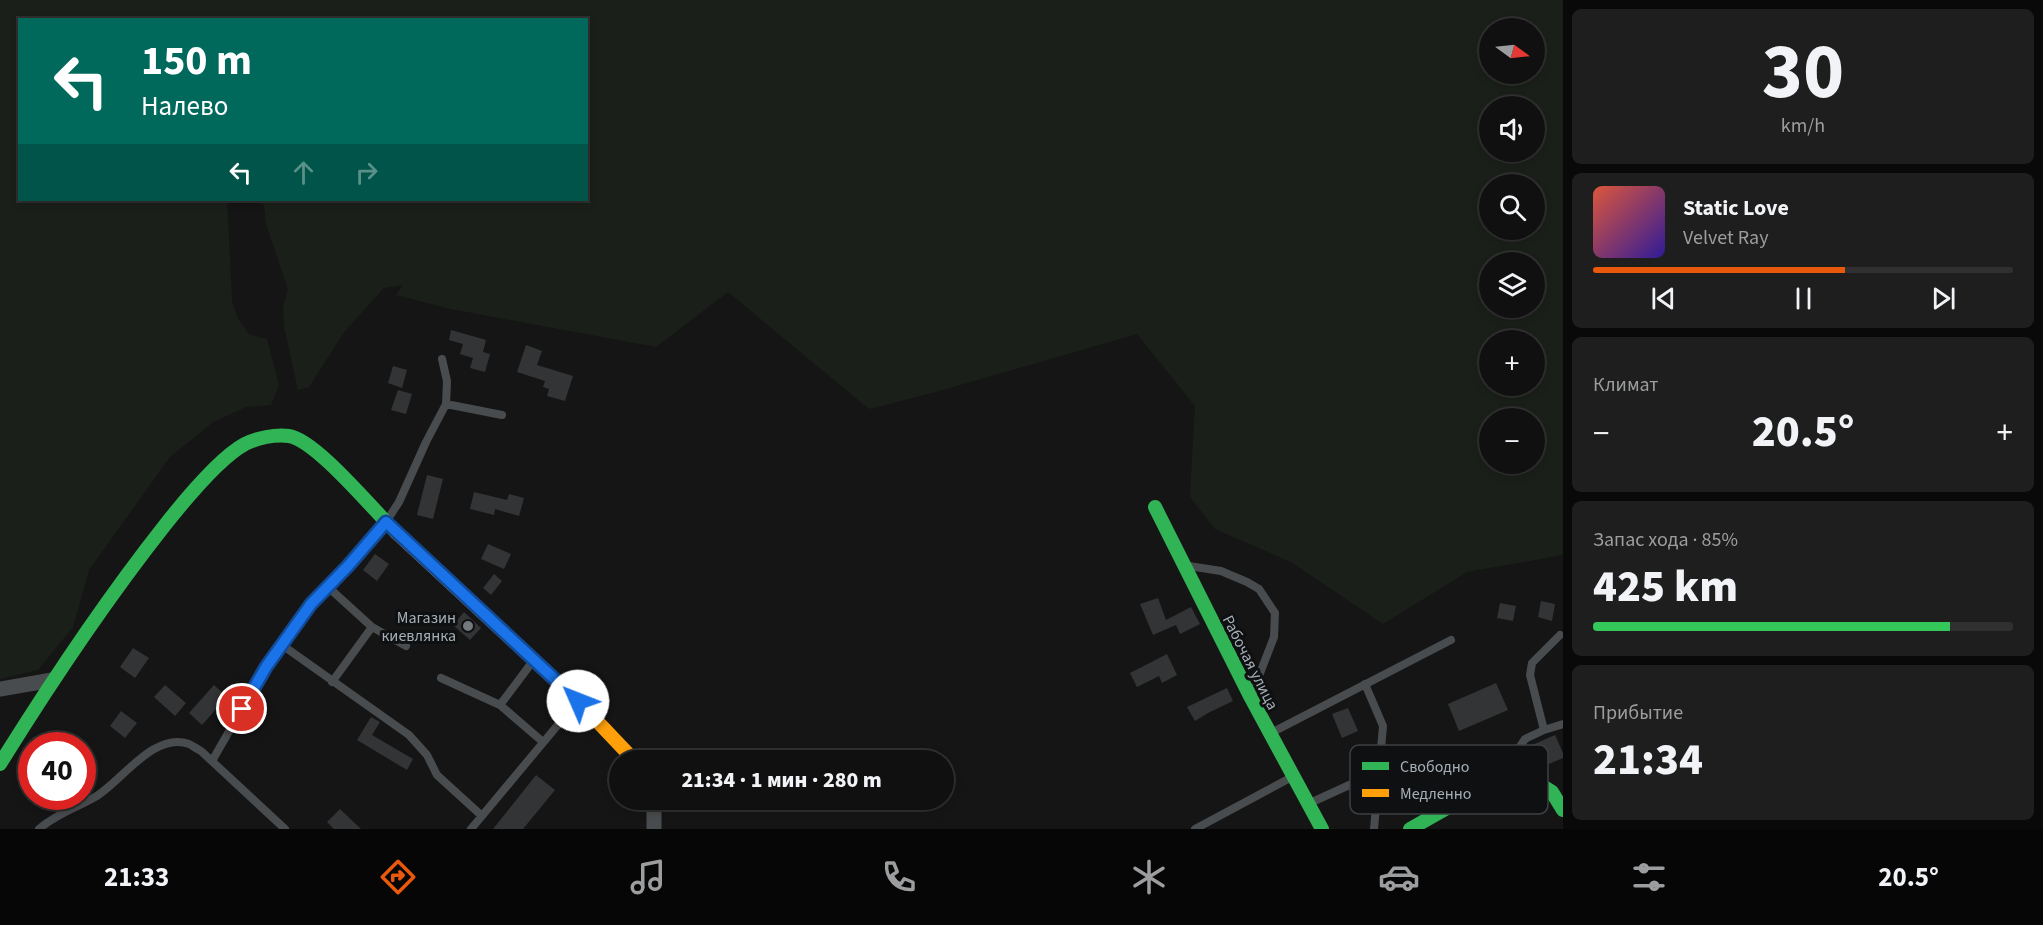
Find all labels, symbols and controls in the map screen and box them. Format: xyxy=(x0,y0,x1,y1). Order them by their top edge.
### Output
text: 30 xyxy=(1762,17,1844,128)
north arrow xyxy=(1479,18,1545,84)
map controls xyxy=(1479,18,1545,474)
text: 150 m xyxy=(141,31,252,91)
icon: left xyxy=(42,42,120,120)
text: Налево xyxy=(141,87,228,126)
button: sound xyxy=(1479,96,1545,162)
text: km/h xyxy=(1781,112,1825,140)
icon: left xyxy=(224,156,257,189)
icon: ahead xyxy=(287,156,320,189)
icon: right xyxy=(350,156,383,189)
button: search xyxy=(1479,174,1545,240)
text: Static Love xyxy=(1683,192,1789,224)
text: Velvet Ray xyxy=(1683,224,1769,252)
button: layers xyxy=(1479,252,1545,318)
icon: previous xyxy=(1647,282,1680,315)
icon: pause xyxy=(1787,282,1820,315)
icon: next xyxy=(1927,282,1960,315)
button: + xyxy=(1479,330,1545,396)
text: Климат xyxy=(1593,371,1659,399)
text: 20.5° xyxy=(1752,400,1854,464)
button: − xyxy=(1479,408,1545,474)
text: − xyxy=(1593,410,1609,457)
text: + xyxy=(1997,410,2013,457)
text: Запас хода · 85% xyxy=(1593,526,1738,554)
text: 425 km xyxy=(1593,555,1738,619)
place label: Магазин киевлянка xyxy=(381,607,456,647)
street label: Рабочая улица xyxy=(1217,611,1283,714)
marker: Магазин киевлянка xyxy=(461,619,475,633)
position arrow xyxy=(546,669,610,733)
pin xyxy=(216,683,267,734)
icon: arrive xyxy=(225,692,258,725)
text: Прибытие xyxy=(1593,699,1683,727)
text: 21:34 xyxy=(1593,728,1703,792)
speed limit sign: 40 xyxy=(18,732,96,810)
legend xyxy=(1350,745,1548,814)
text: Свободно xyxy=(1400,756,1470,778)
text: 21:34 · 1 мин · 280 m xyxy=(681,764,882,796)
text: Медленно xyxy=(1400,783,1471,805)
icon: directions xyxy=(377,856,419,898)
icon: music xyxy=(627,856,669,898)
icon: phone xyxy=(878,856,920,898)
icon: climate xyxy=(1128,856,1170,898)
icon: car xyxy=(1378,856,1420,898)
icon: filters xyxy=(1628,856,1670,898)
text: 21:33 xyxy=(104,858,169,897)
text: 20.5° xyxy=(1878,858,1939,897)

